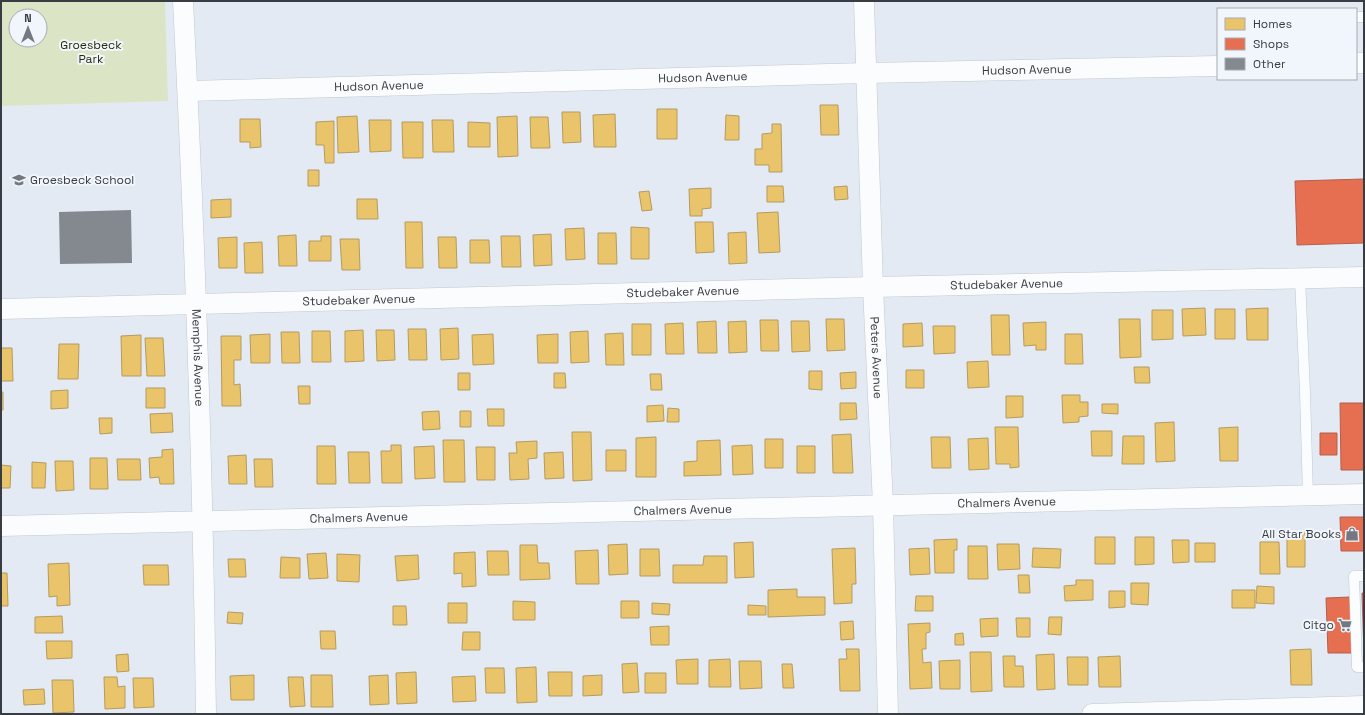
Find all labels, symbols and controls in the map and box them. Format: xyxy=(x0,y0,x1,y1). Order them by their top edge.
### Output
north arrow xyxy=(8,8,48,48)
legend xyxy=(1217,8,1357,80)
text: N xyxy=(24,11,32,25)
text: Homes xyxy=(1253,16,1292,32)
text: Shops xyxy=(1253,36,1289,52)
park label: Groesbeck Park xyxy=(60,37,122,67)
text: Other xyxy=(1253,56,1286,72)
street label: Hudson Avenue xyxy=(982,61,1072,79)
street label: Hudson Avenue xyxy=(658,68,748,87)
street label: Hudson Avenue xyxy=(334,77,424,95)
school or university icon: Groesbeck School xyxy=(11,172,27,188)
place label: Groesbeck School xyxy=(30,172,134,188)
street label: Studebaker Avenue xyxy=(950,275,1063,293)
street label: Studebaker Avenue xyxy=(626,282,739,301)
street label: Studebaker Avenue xyxy=(302,291,416,309)
street label: Memphis Avenue xyxy=(188,309,207,407)
street label: Peters Avenue xyxy=(866,316,886,399)
street label: Chalmers Avenue xyxy=(957,493,1056,512)
street label: Chalmers Avenue xyxy=(633,501,732,519)
street label: Chalmers Avenue xyxy=(309,508,408,527)
place label: All Star Books xyxy=(1262,526,1341,542)
shop icon: All Star Books xyxy=(1344,526,1360,542)
place label: Citgo xyxy=(1303,617,1334,633)
supermarket icon: Citgo xyxy=(1337,617,1353,633)

